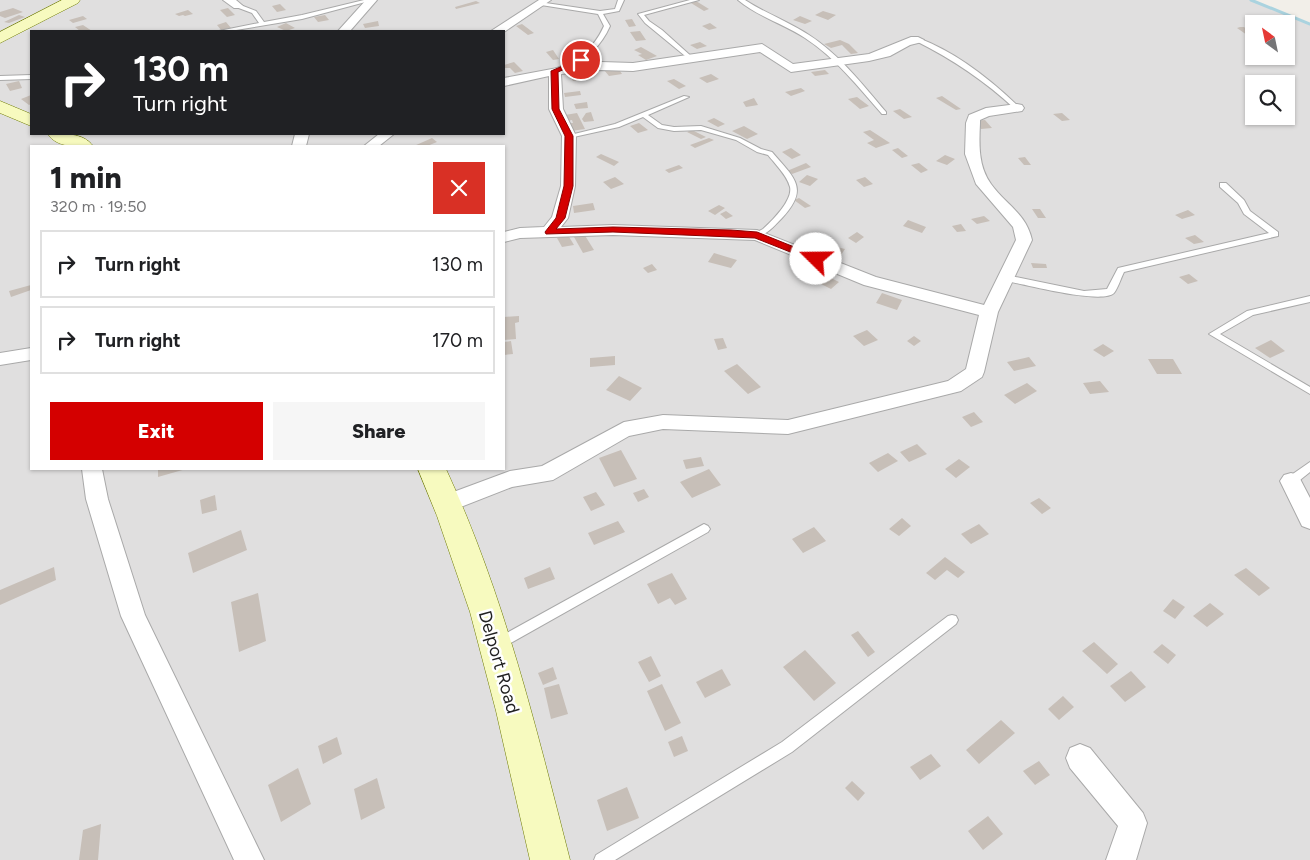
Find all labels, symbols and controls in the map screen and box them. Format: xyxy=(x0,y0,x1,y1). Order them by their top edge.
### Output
north arrow xyxy=(1245,15,1295,65)
map controls xyxy=(1245,15,1295,125)
pin xyxy=(560,39,602,81)
icon: arrive xyxy=(567,46,595,74)
text: 130 m xyxy=(133,48,229,90)
icon: right xyxy=(50,50,115,115)
button: search xyxy=(1245,75,1295,125)
text: Turn right xyxy=(133,90,228,117)
text: 1 min xyxy=(50,159,122,196)
button: close xyxy=(433,162,485,214)
text: 320 m · 19:50 xyxy=(50,197,147,216)
position arrow xyxy=(789,232,841,284)
icon: right xyxy=(52,250,80,278)
text: Turn right xyxy=(95,253,181,276)
text: 130 m xyxy=(432,253,483,276)
icon: right xyxy=(52,326,80,354)
text: Turn right xyxy=(95,329,181,352)
text: 170 m xyxy=(432,329,483,352)
button: Exit xyxy=(50,402,263,460)
button: Share xyxy=(273,402,485,460)
street label: Delport Road xyxy=(474,608,524,716)

